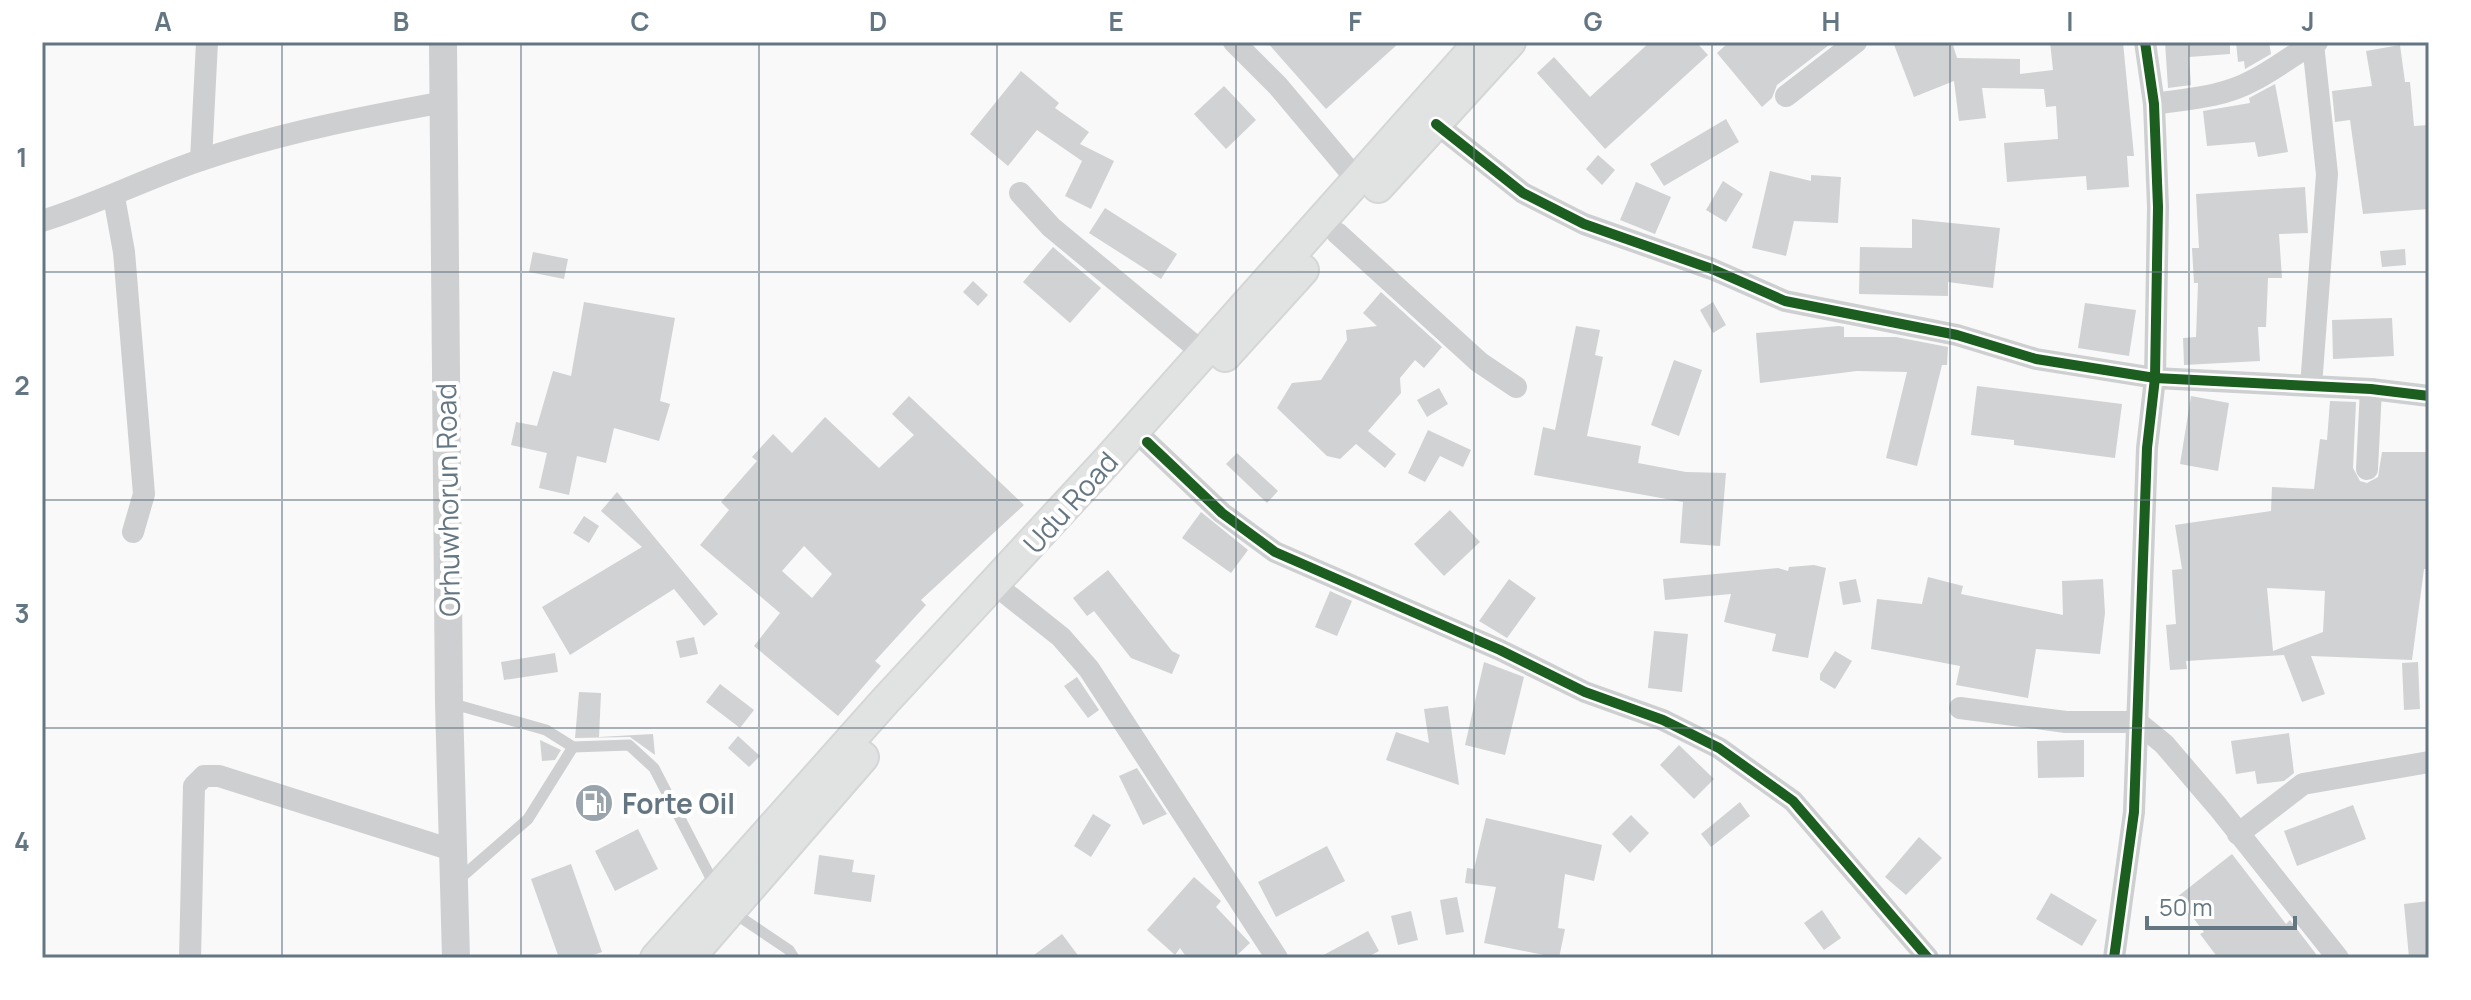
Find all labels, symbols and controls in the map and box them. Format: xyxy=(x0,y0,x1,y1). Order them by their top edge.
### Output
text: A xyxy=(154,3,172,39)
text: B xyxy=(393,3,409,39)
text: C xyxy=(630,3,650,39)
text: D xyxy=(869,3,887,39)
text: E xyxy=(1108,3,1124,39)
text: F xyxy=(1348,3,1362,39)
text: G xyxy=(1583,3,1603,39)
text: H xyxy=(1822,3,1840,39)
text: I xyxy=(2066,3,2074,39)
text: J xyxy=(2301,3,2315,39)
text: 1 xyxy=(16,139,28,175)
text: 2 xyxy=(14,367,30,403)
street label: Orhuwhorun Road xyxy=(426,383,468,617)
street label: Udu Road xyxy=(1014,443,1126,561)
text: 3 xyxy=(14,595,30,631)
fuel station icon: Forte Oil xyxy=(573,782,615,824)
place label: Forte Oil xyxy=(622,784,735,822)
text: 4 xyxy=(14,823,30,859)
scale bar xyxy=(2147,880,2295,930)
text: 50 m xyxy=(2159,890,2213,923)

